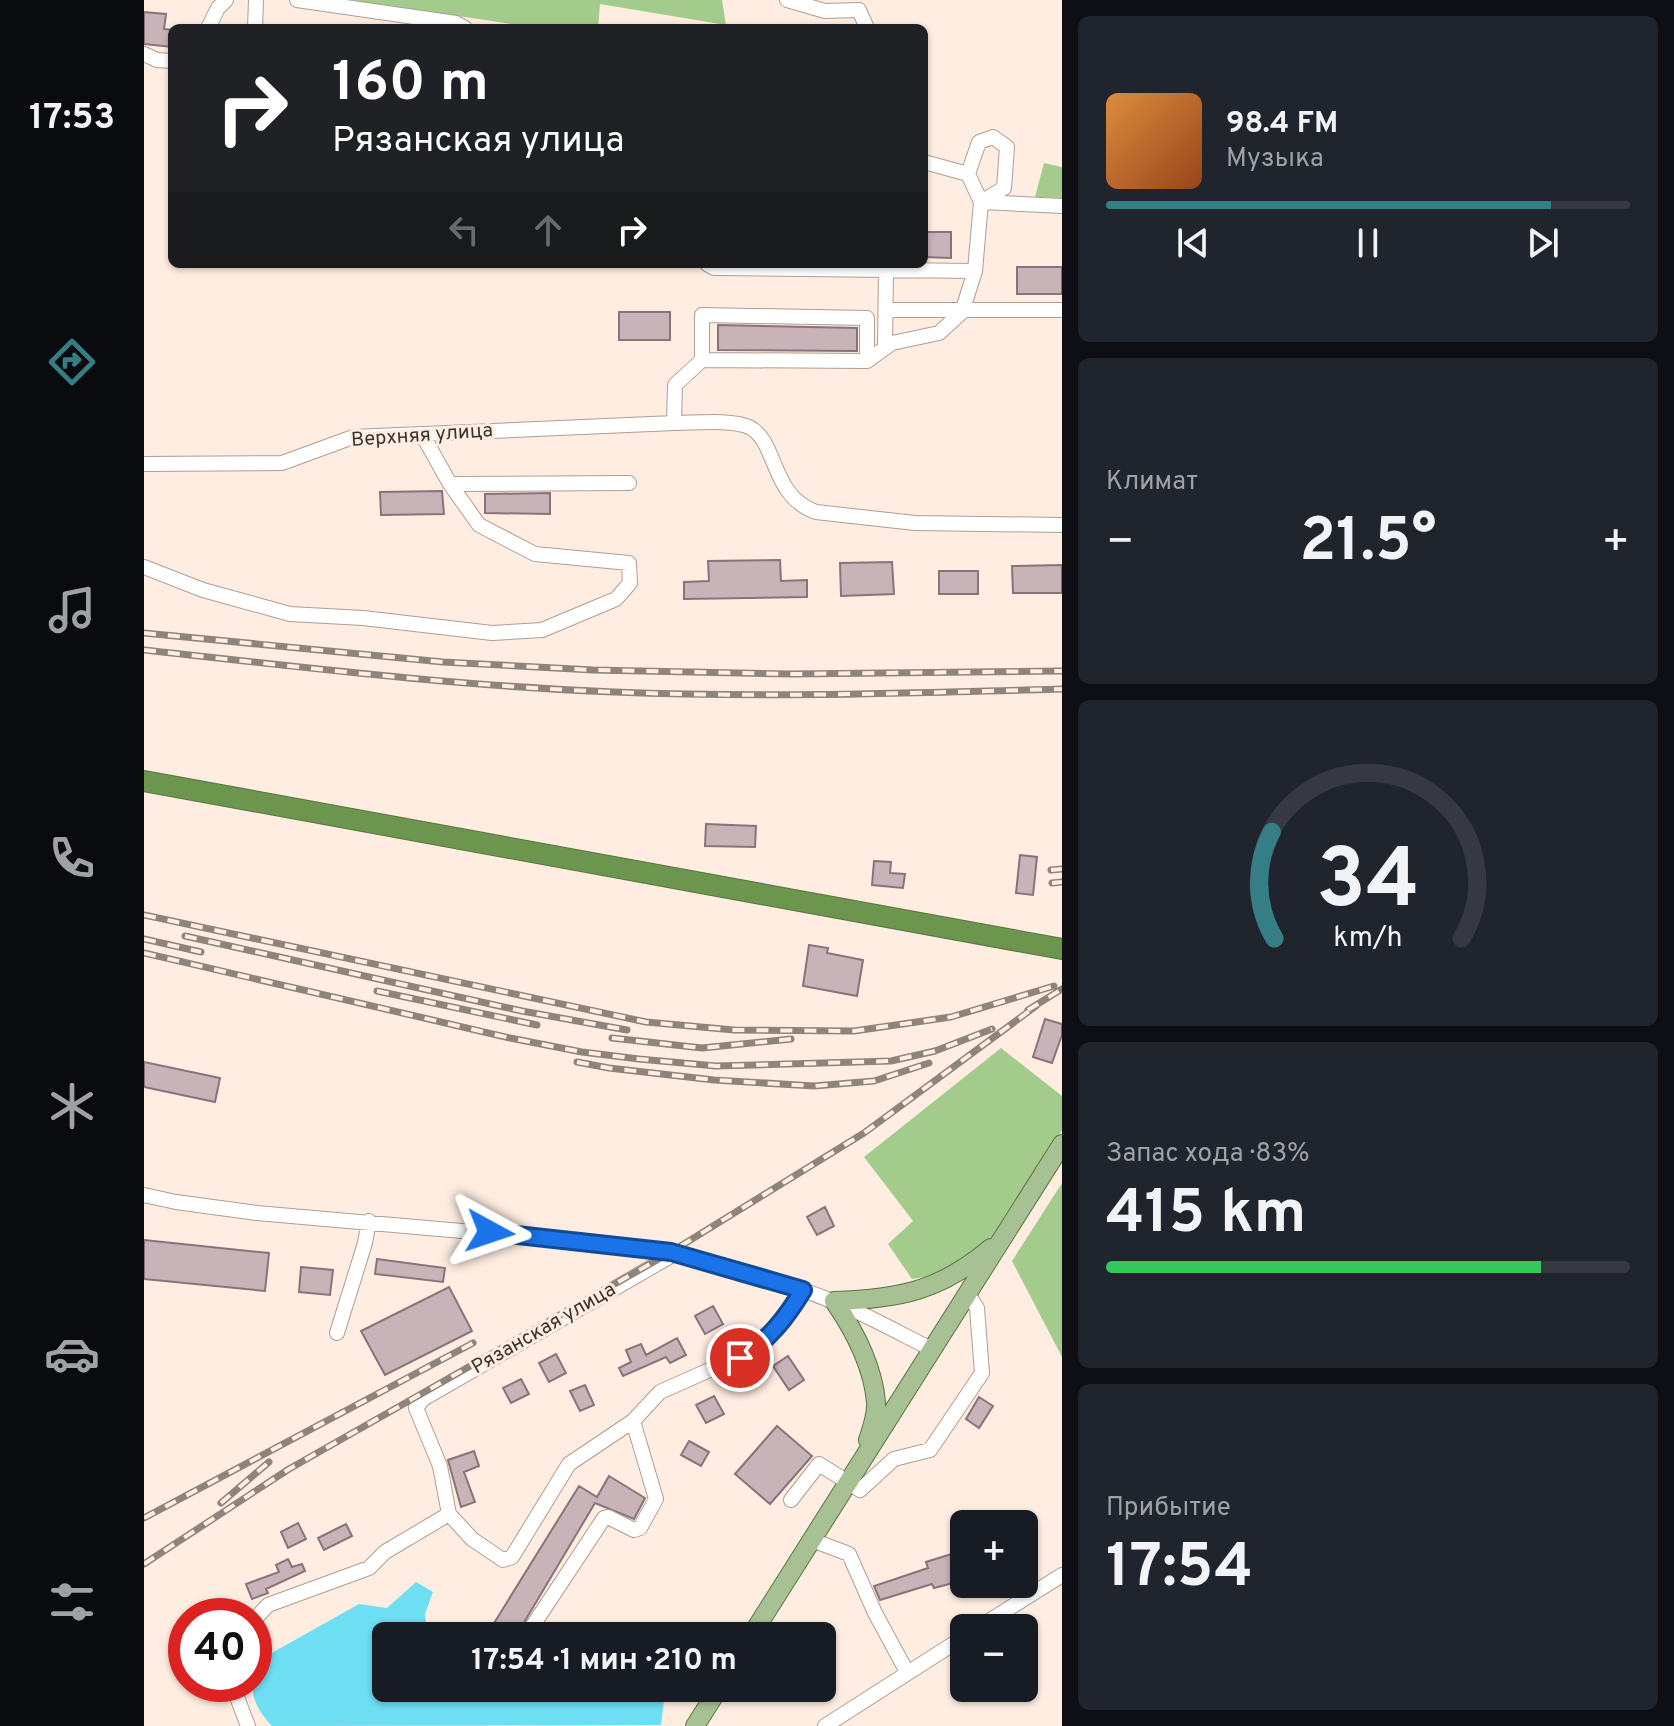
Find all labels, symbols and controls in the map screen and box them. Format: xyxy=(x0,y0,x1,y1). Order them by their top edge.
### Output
text: 160 m xyxy=(332,50,489,120)
icon: right xyxy=(200,56,304,160)
text: 17:53 xyxy=(29,96,115,142)
text: 98.4 FM xyxy=(1226,106,1338,143)
text: Рязанская улица xyxy=(332,119,624,165)
text: Музыка xyxy=(1226,143,1324,176)
icon: left xyxy=(442,208,486,252)
icon: ahead xyxy=(526,208,570,252)
icon: right xyxy=(610,208,654,252)
icon: previous xyxy=(1171,221,1215,265)
icon: pause xyxy=(1346,221,1390,265)
icon: next xyxy=(1521,221,1565,265)
icon: directions xyxy=(44,334,100,390)
street label: Верхняя улица xyxy=(350,418,494,454)
text: Климат xyxy=(1106,466,1198,499)
text: 21.5° xyxy=(1299,506,1437,582)
text: − xyxy=(1106,516,1134,572)
text: + xyxy=(1602,516,1630,572)
icon: music xyxy=(44,582,100,638)
icon: phone xyxy=(44,830,100,886)
text: 34 xyxy=(1316,832,1420,937)
text: km/h xyxy=(1333,921,1403,957)
icon: climate xyxy=(44,1078,100,1134)
text: Запас хода · 83% xyxy=(1106,1138,1310,1171)
text: 415 km xyxy=(1106,1178,1306,1254)
position arrow xyxy=(448,1190,532,1274)
street label: Рязанская улица xyxy=(467,1277,621,1381)
pin xyxy=(706,1324,774,1392)
icon: car xyxy=(44,1326,100,1382)
icon: arrive xyxy=(718,1336,762,1380)
text: Прибытие xyxy=(1106,1492,1231,1525)
map controls xyxy=(950,1510,1038,1702)
button: + xyxy=(950,1510,1038,1598)
text: 17:54 xyxy=(1106,1532,1253,1608)
icon: filters xyxy=(44,1574,100,1630)
speed limit sign: 40 xyxy=(168,1598,272,1702)
button: − xyxy=(950,1614,1038,1702)
text: 17:54 · 1 мин · 210 m xyxy=(471,1643,737,1680)

